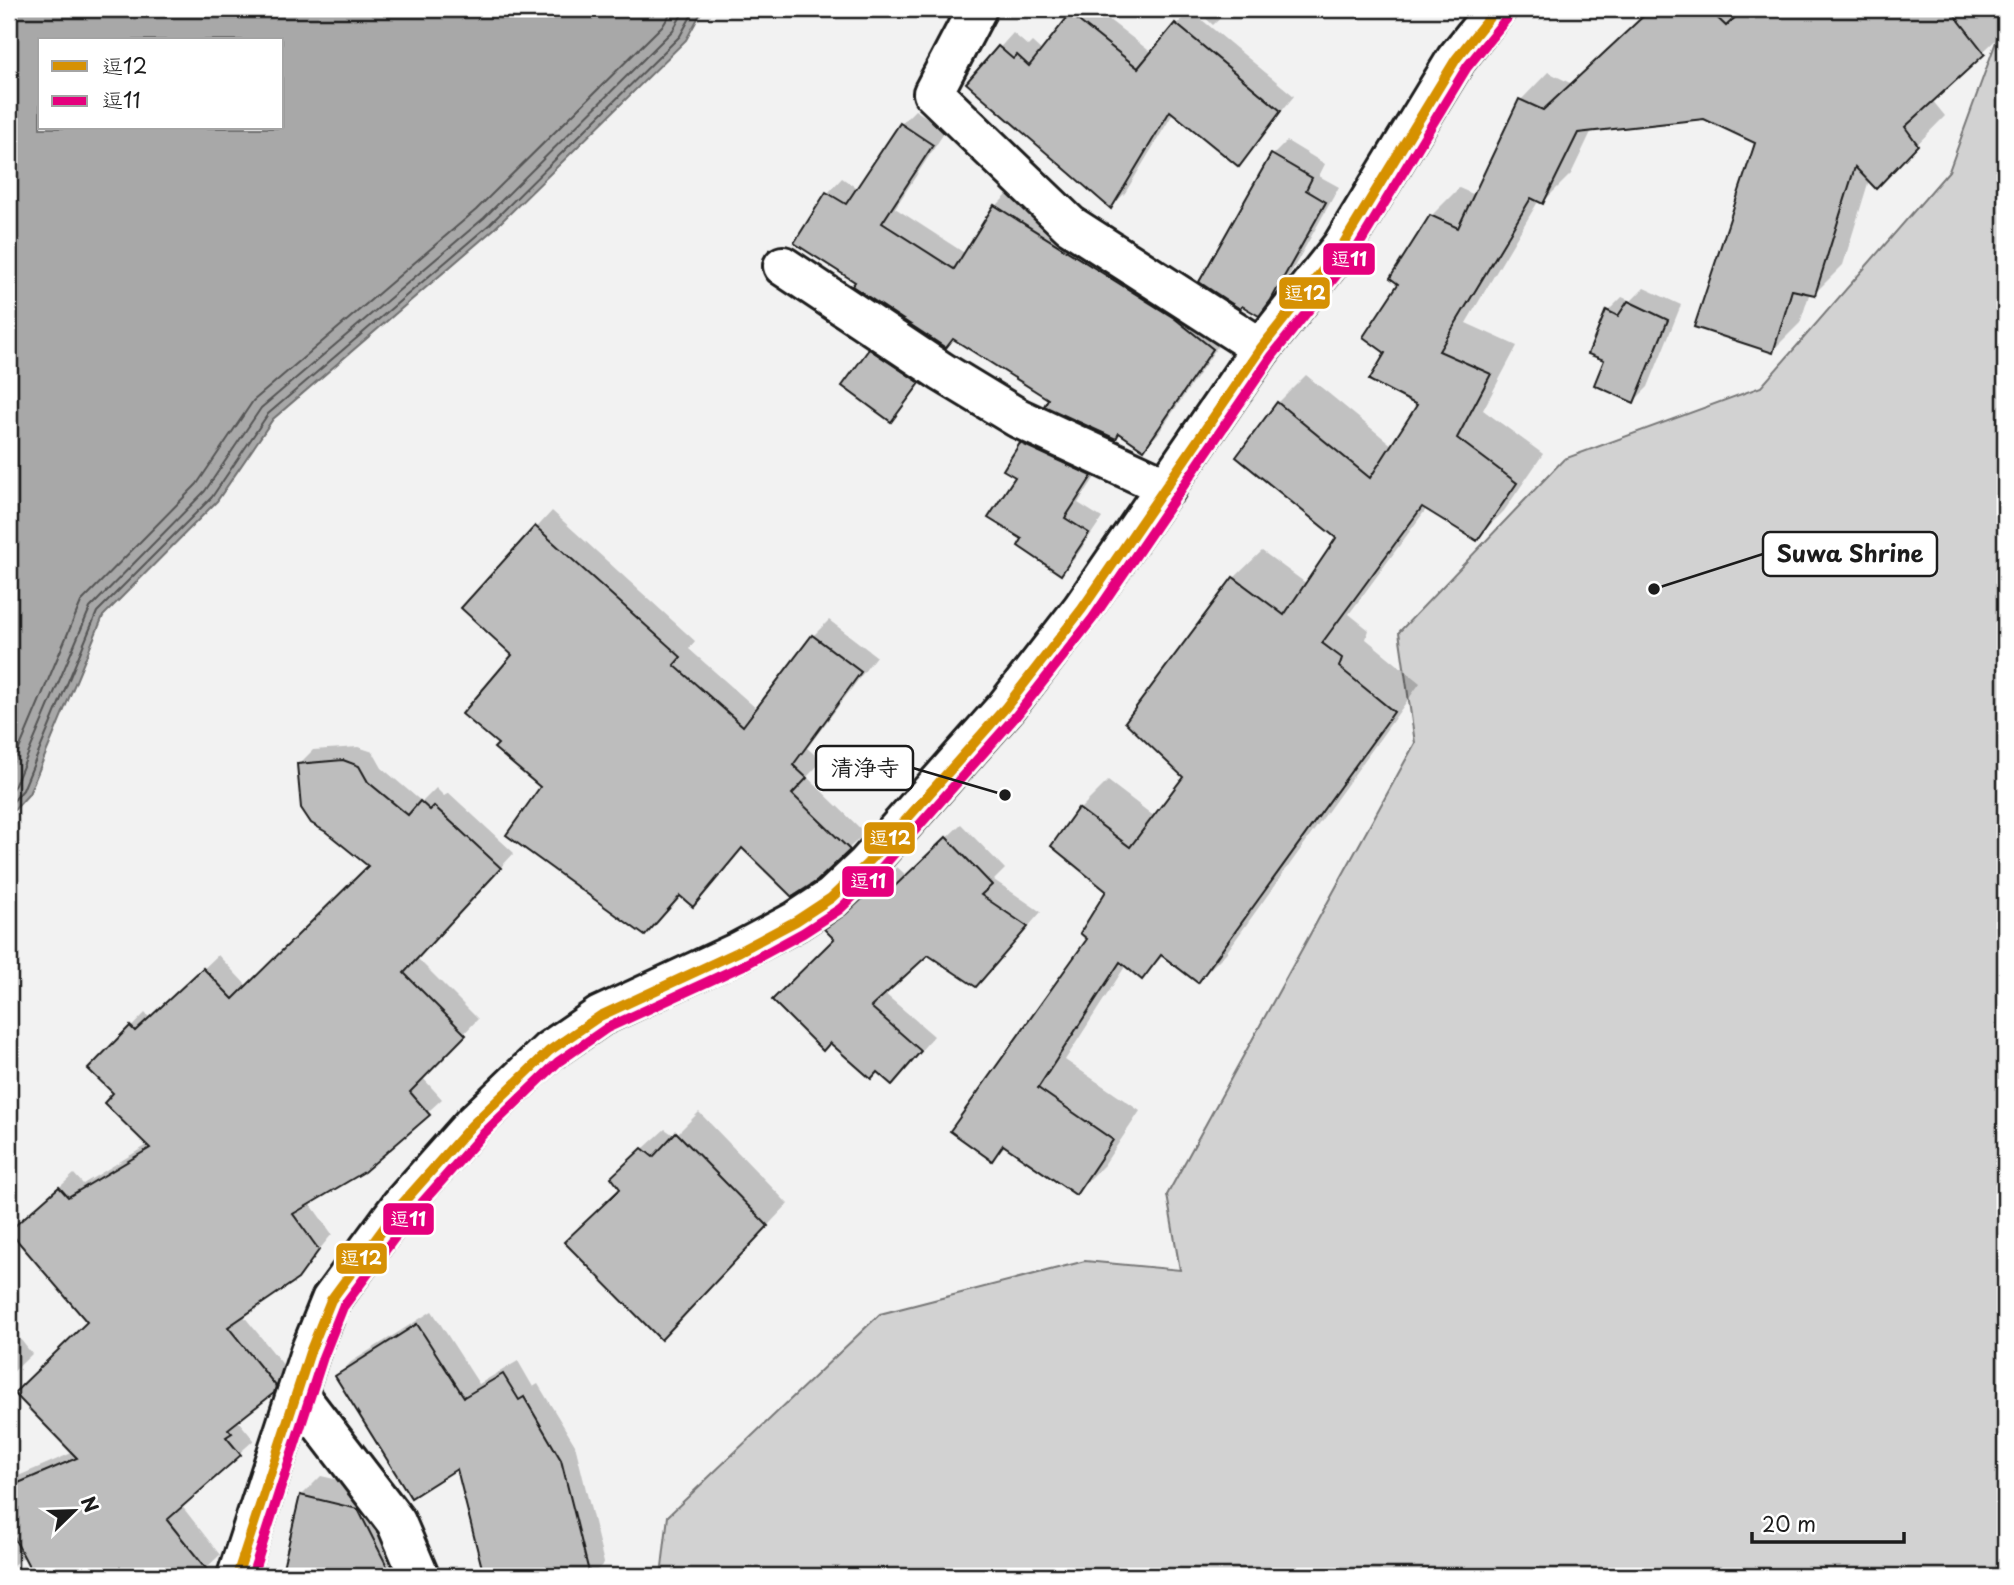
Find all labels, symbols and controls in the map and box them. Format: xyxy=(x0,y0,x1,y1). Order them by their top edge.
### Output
legend xyxy=(38,38,284,130)
text: 逗12 xyxy=(102,49,147,81)
text: 逗11 xyxy=(102,83,141,115)
line badge: 逗11 xyxy=(1322,242,1376,276)
text: 逗11 xyxy=(1331,244,1367,272)
line badge: 逗12 xyxy=(1278,276,1331,310)
text: 逗12 xyxy=(1284,278,1326,306)
callout: Suwa Shrine xyxy=(1763,532,1937,576)
text: Suwa Shrine xyxy=(1776,535,1924,570)
callout: 清浄寺 xyxy=(816,746,913,790)
text: 清浄寺 xyxy=(831,749,900,784)
line badge: 逗12 xyxy=(863,821,916,855)
text: 逗12 xyxy=(869,823,911,851)
line badge: 逗11 xyxy=(841,865,895,898)
text: 逗11 xyxy=(850,866,886,894)
line badge: 逗11 xyxy=(382,1202,435,1236)
text: 逗11 xyxy=(390,1204,426,1232)
line badge: 逗12 xyxy=(335,1242,388,1275)
text: 逗12 xyxy=(340,1243,382,1271)
north arrow xyxy=(38,1476,108,1546)
text: N xyxy=(75,1492,106,1516)
scale bar xyxy=(1752,1501,1904,1545)
text: 20 m xyxy=(1762,1507,1816,1539)

